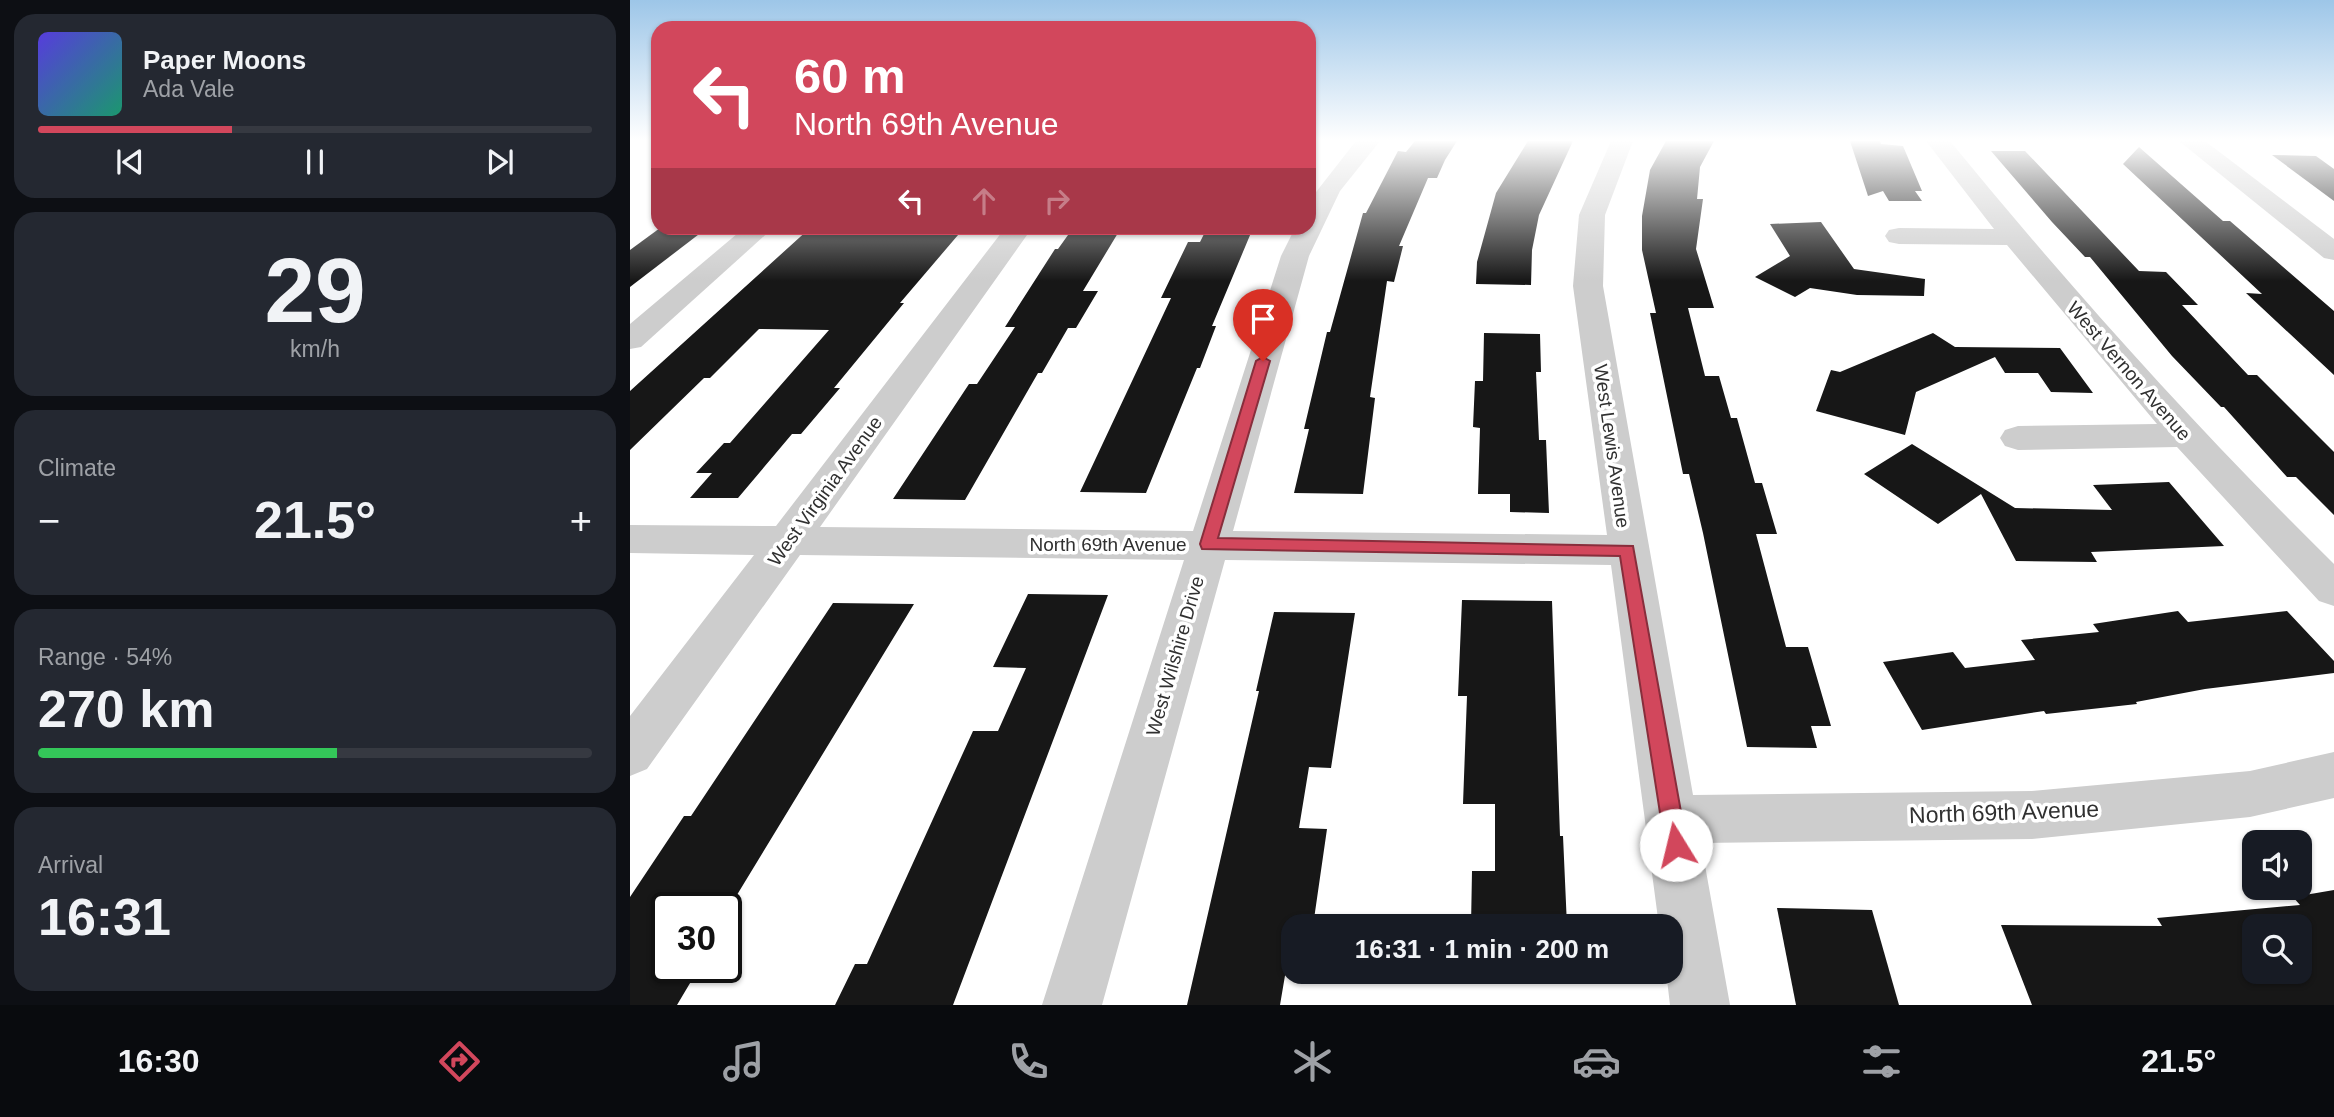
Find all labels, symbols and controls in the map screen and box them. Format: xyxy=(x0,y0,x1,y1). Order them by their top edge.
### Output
text: Paper Moons xyxy=(143,45,306,75)
icon: left xyxy=(679,49,770,140)
text: 60 m xyxy=(794,49,906,103)
text: Ada Vale xyxy=(143,76,235,102)
text: North 69th Avenue xyxy=(794,106,1059,142)
icon: previous xyxy=(111,143,149,181)
icon: pause xyxy=(296,143,334,181)
icon: next xyxy=(481,143,519,181)
icon: left xyxy=(892,182,930,220)
icon: ahead xyxy=(965,182,1003,220)
icon: right xyxy=(1038,182,1076,220)
text: 29 xyxy=(264,240,366,341)
pin xyxy=(1233,289,1293,361)
street label: West Vernon Avenue xyxy=(2063,297,2195,445)
icon: arrive xyxy=(1244,300,1282,338)
text: km/h xyxy=(290,336,340,362)
street label: West Lewis Avenue xyxy=(1590,363,1634,529)
street label: West Virginia Avenue xyxy=(764,412,886,570)
text: Climate xyxy=(38,455,116,481)
text: 21.5° xyxy=(254,491,376,549)
text: − xyxy=(38,500,60,542)
text: + xyxy=(570,500,592,542)
street label: North 69th Avenue xyxy=(1029,534,1187,555)
street label: West Wilshire Drive xyxy=(1142,574,1208,738)
text: Range · 54% xyxy=(38,644,172,670)
text: 270 km xyxy=(38,680,214,738)
street label: North 69th Avenue xyxy=(1909,796,2099,828)
position arrow xyxy=(1639,808,1713,882)
map controls xyxy=(2242,830,2312,984)
button: sound xyxy=(2242,830,2312,900)
text: Arrival xyxy=(38,852,103,878)
text: 16:31 xyxy=(38,888,171,946)
speed limit sign: 30 xyxy=(651,892,742,983)
button: search xyxy=(2242,914,2312,984)
text: 16:31 · 1 min · 200 m xyxy=(1355,934,1609,964)
icon: directions xyxy=(435,1037,484,1086)
icon: music xyxy=(719,1037,768,1086)
icon: phone xyxy=(1004,1037,1053,1086)
icon: climate xyxy=(1288,1037,1337,1086)
icon: car xyxy=(1572,1037,1621,1086)
icon: filters xyxy=(1857,1037,1906,1086)
text: 16:30 xyxy=(118,1043,200,1079)
text: 21.5° xyxy=(2141,1043,2216,1079)

